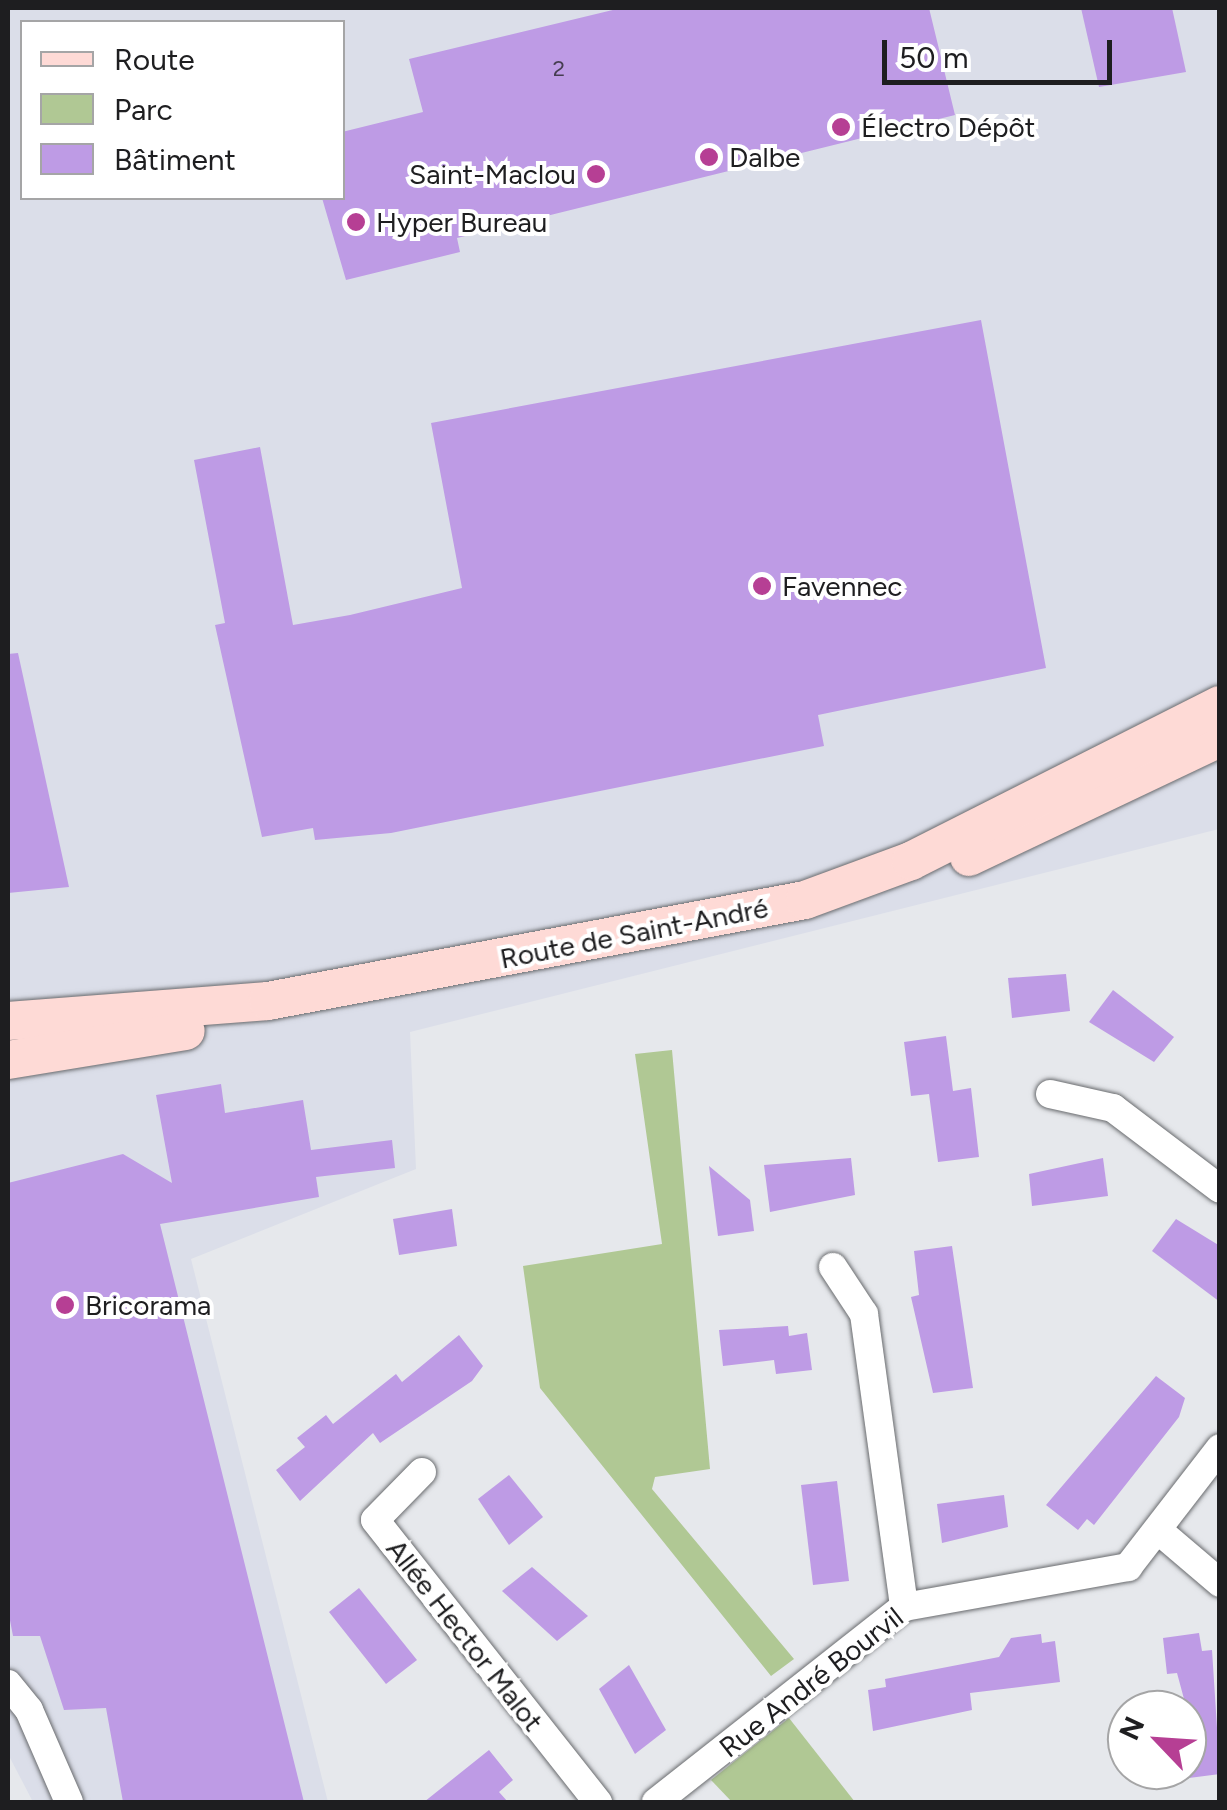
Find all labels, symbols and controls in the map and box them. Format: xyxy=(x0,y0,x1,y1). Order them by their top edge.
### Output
legend xyxy=(20,20,345,200)
scale bar xyxy=(887,20,1117,82)
text: 50 m xyxy=(899,39,968,76)
text: Route xyxy=(114,41,195,78)
house number: 2 xyxy=(553,56,565,82)
text: Parc xyxy=(114,91,173,128)
place label: Électro Dépôt xyxy=(861,110,1035,144)
marker: Électro Dépôt xyxy=(830,116,852,138)
place label: Dalbe xyxy=(729,140,800,174)
text: Bâtiment xyxy=(114,141,236,178)
marker: Dalbe xyxy=(698,146,720,168)
place label: Saint-Maclou xyxy=(409,157,576,191)
marker: Saint-Maclou xyxy=(585,163,607,185)
place label: Hyper Bureau xyxy=(376,205,547,239)
marker: Hyper Bureau xyxy=(345,211,367,233)
place label: Favennec xyxy=(782,569,902,603)
marker: Favennec xyxy=(751,575,773,597)
street label: Route de Saint-André xyxy=(497,891,771,975)
place label: Bricorama xyxy=(85,1288,211,1322)
marker: Bricorama xyxy=(54,1294,76,1316)
street label: Allée Hector Malot xyxy=(380,1532,550,1738)
street label: Rue André Bourvil xyxy=(713,1600,909,1764)
north arrow xyxy=(1107,1690,1207,1790)
text: N xyxy=(1112,1711,1152,1745)

